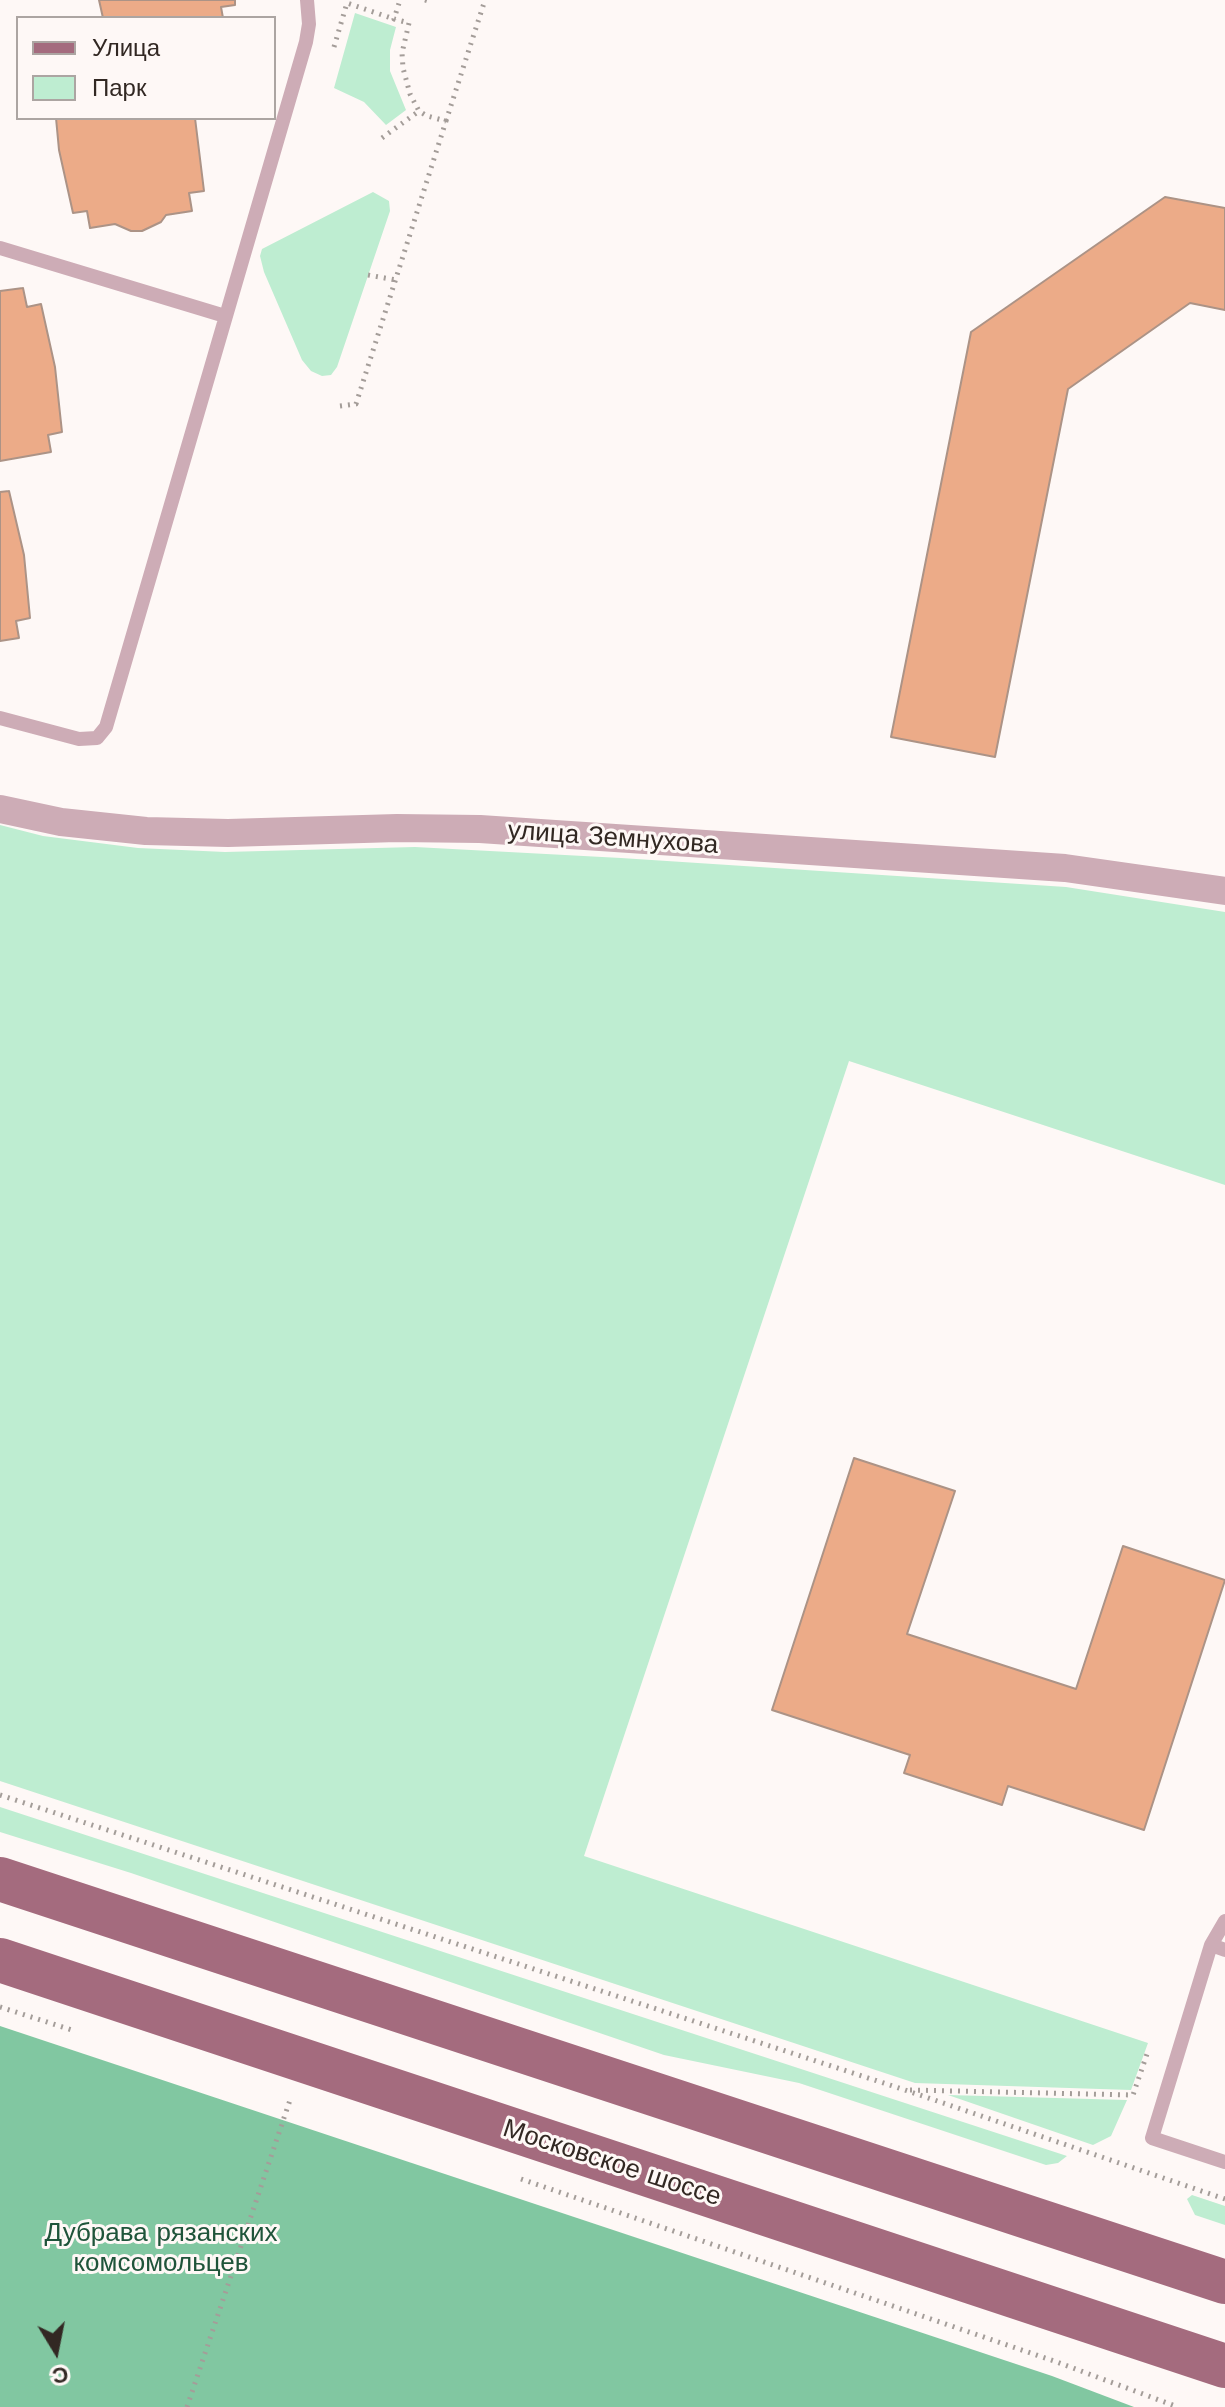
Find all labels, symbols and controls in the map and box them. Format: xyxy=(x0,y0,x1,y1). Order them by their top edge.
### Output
legend xyxy=(16,16,276,120)
text: Улица xyxy=(92,34,160,62)
text: Парк xyxy=(92,74,146,102)
street label: улица Земнухова xyxy=(507,815,719,861)
street label: Московское шоссе xyxy=(499,2113,725,2213)
park label: Дубрава рязанских комсомольцев xyxy=(44,2217,278,2278)
north arrow xyxy=(16,2311,96,2391)
text: С xyxy=(50,2361,70,2389)

